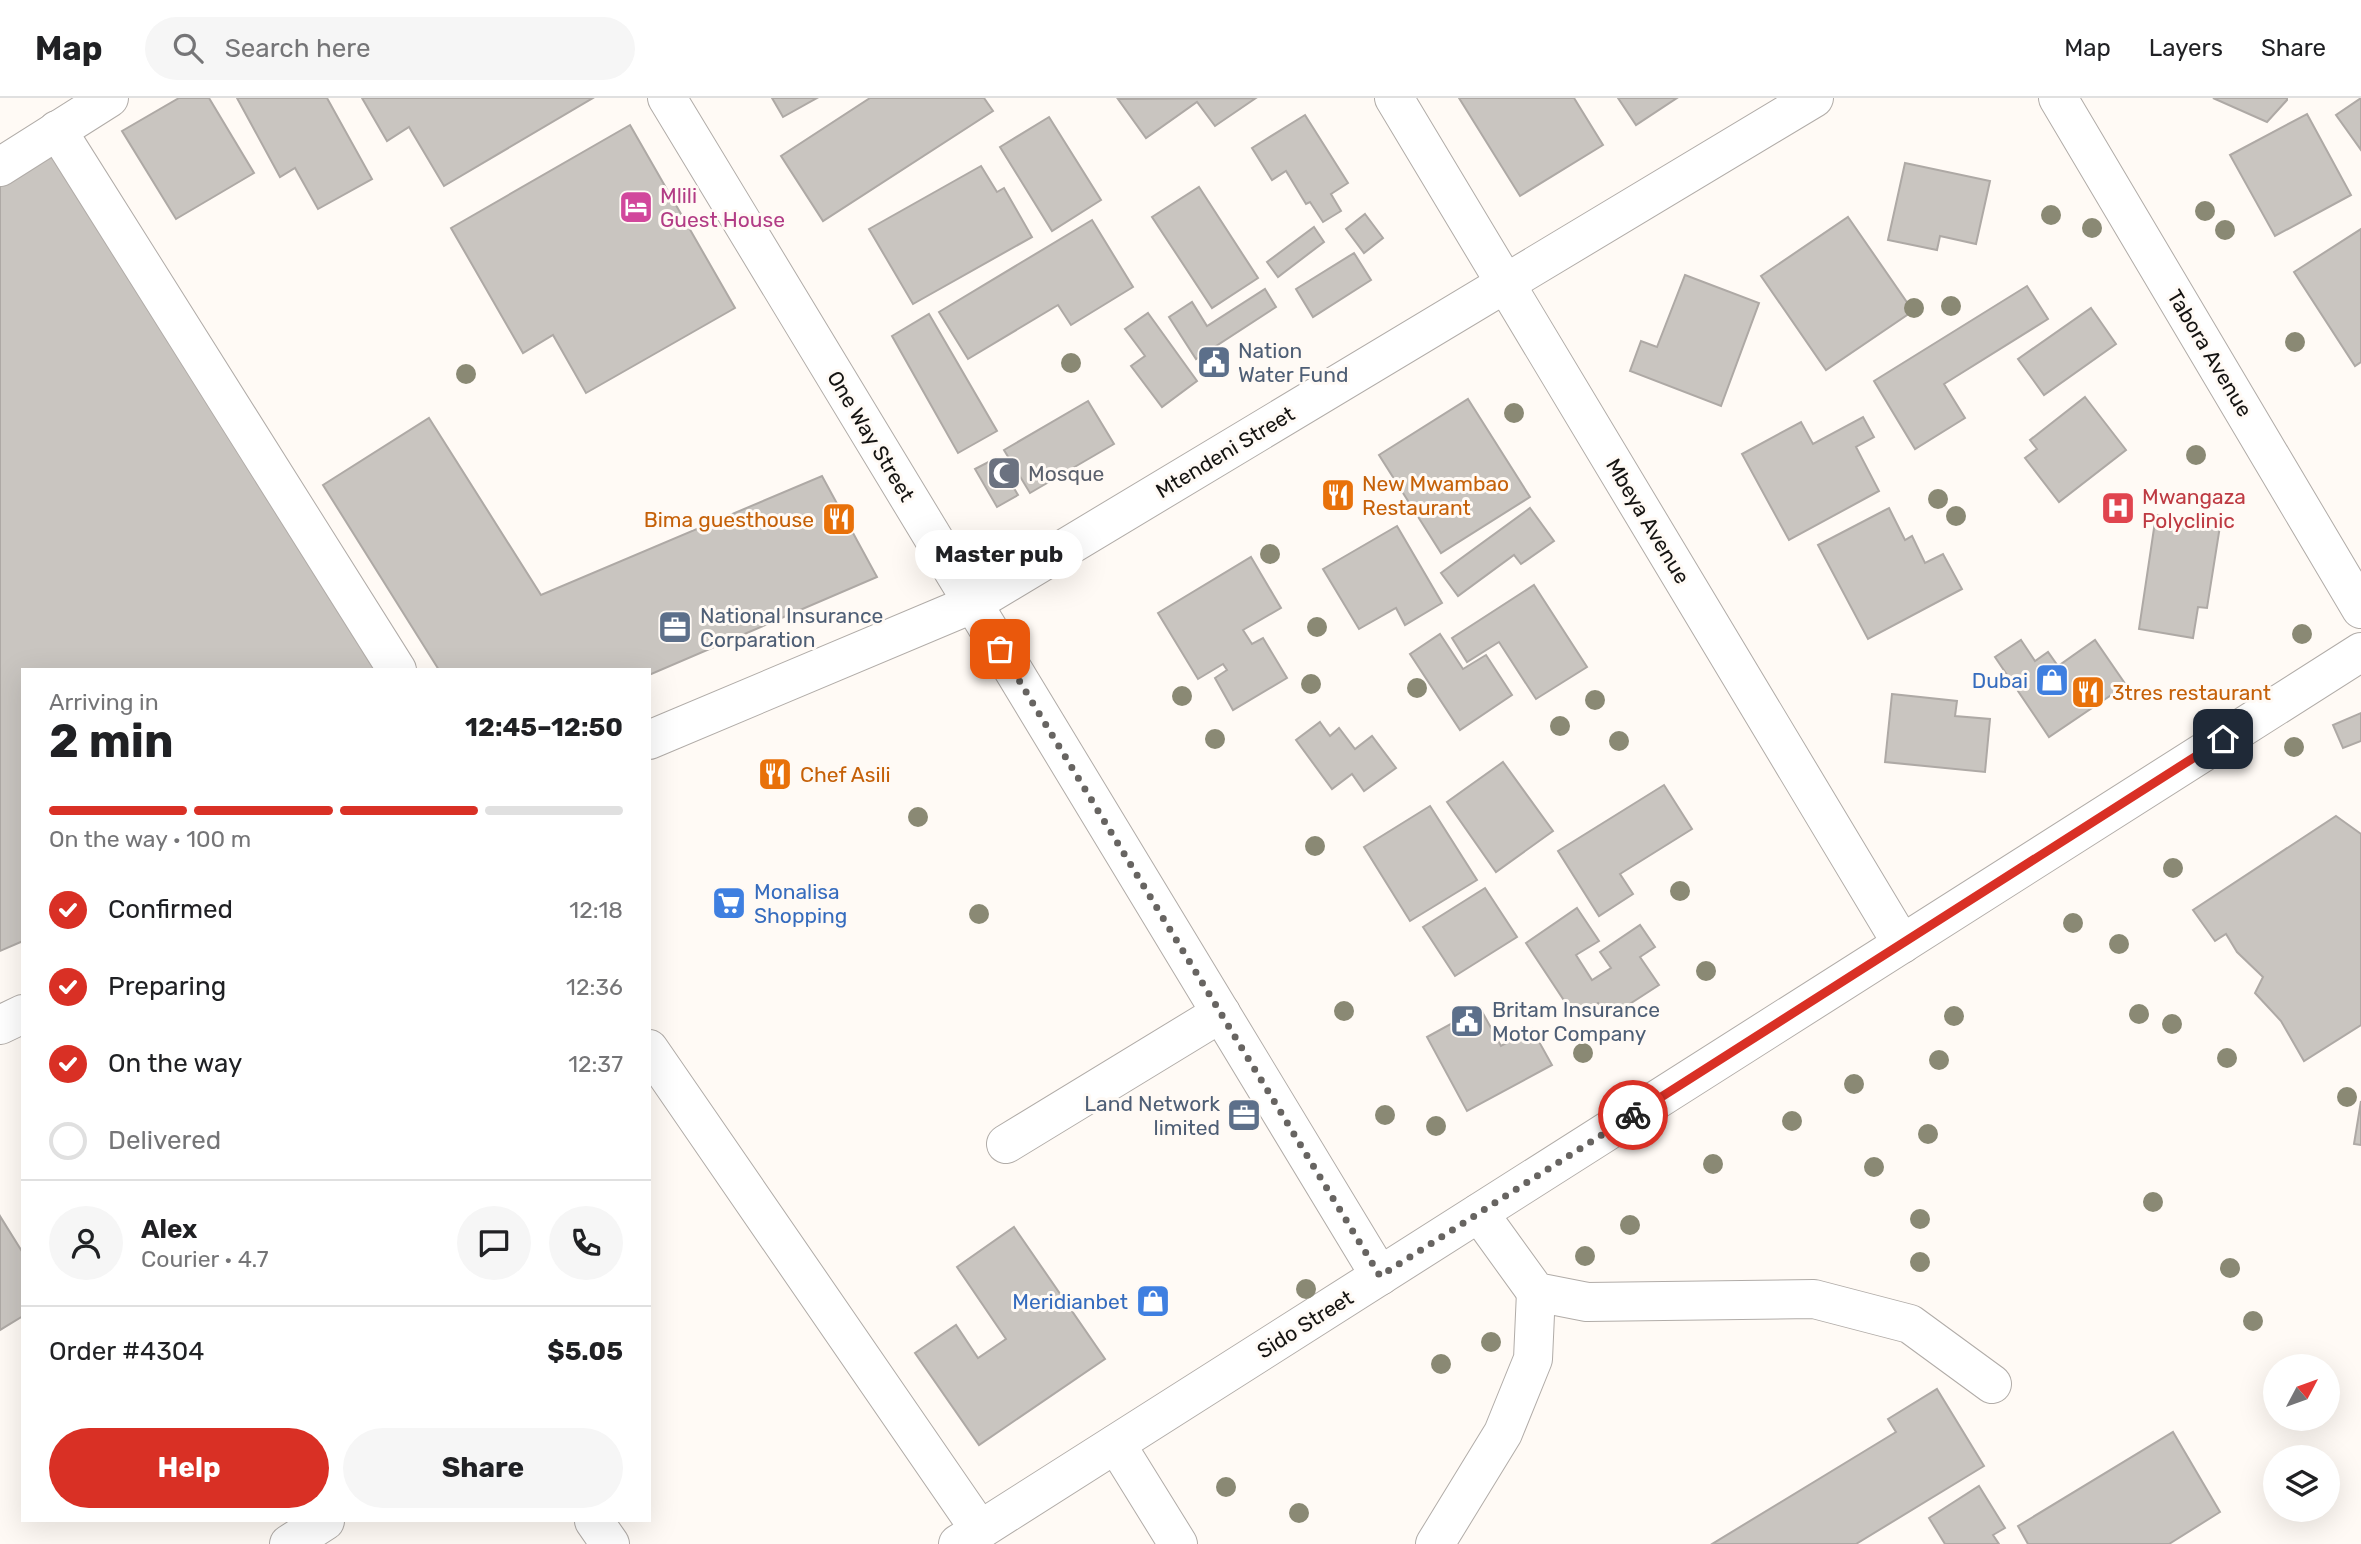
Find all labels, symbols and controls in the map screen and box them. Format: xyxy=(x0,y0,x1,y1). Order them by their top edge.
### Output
search box xyxy=(145,17,635,80)
text: Map xyxy=(35,29,103,68)
icon: search xyxy=(169,29,207,67)
text: Search here xyxy=(225,33,370,64)
text: Map xyxy=(2064,34,2111,62)
text: Layers xyxy=(2149,34,2223,62)
text: Share xyxy=(2261,34,2326,62)
place label: Mlili Guest House xyxy=(660,183,785,232)
hotel icon: Mlili Guest House xyxy=(617,188,655,226)
street label: Tabora Avenue xyxy=(2162,285,2258,421)
place label: Nation Water Fund xyxy=(1238,338,1348,387)
public building icon: Nation Water Fund xyxy=(1195,343,1233,381)
street label: One Way Street xyxy=(822,366,920,506)
street label: Mtendeni Street xyxy=(1151,401,1299,503)
mosque icon: Mosque xyxy=(985,454,1023,492)
street label: Mbeya Avenue xyxy=(1601,454,1695,588)
place label: Mosque xyxy=(1028,461,1104,486)
place label: New Mwambao Restaurant xyxy=(1362,471,1509,520)
restaurant icon: New Mwambao Restaurant xyxy=(1319,476,1357,514)
place label: Mwangaza Polyclinic xyxy=(2142,484,2246,533)
hospital icon: Mwangaza Polyclinic xyxy=(2099,489,2137,527)
restaurant icon: Bima guesthouse xyxy=(820,500,858,538)
place label: Bima guesthouse xyxy=(644,507,814,532)
callout: Master pub xyxy=(916,530,1084,579)
text: Master pub xyxy=(935,540,1063,568)
place label: National Insurance Corparation xyxy=(700,603,883,652)
office icon: National Insurance Corparation xyxy=(656,608,694,646)
pin xyxy=(970,619,1030,679)
icon: bag xyxy=(981,630,1019,668)
shop icon: Dubai xyxy=(2033,661,2071,699)
place label: Dubai xyxy=(1972,668,2028,693)
restaurant icon: 3tres restaurant xyxy=(2069,673,2107,711)
place label: 3tres restaurant xyxy=(2112,680,2271,705)
text: Arriving in xyxy=(49,688,159,716)
pin xyxy=(2193,709,2253,769)
text: 12:45–12:50 xyxy=(465,712,623,743)
text: 2 min xyxy=(49,714,174,769)
icon: home xyxy=(2204,720,2242,758)
restaurant icon: Chef Asili xyxy=(756,755,794,793)
place label: Chef Asili xyxy=(800,762,891,787)
text: On the way · 100 m xyxy=(49,825,251,853)
place label: Monalisa Shopping xyxy=(754,879,847,928)
supermarket icon: Monalisa Shopping xyxy=(710,884,748,922)
icon: check xyxy=(49,891,87,929)
text: Confirmed xyxy=(108,894,233,925)
text: 12:18 xyxy=(569,896,623,924)
icon: check xyxy=(49,968,87,1006)
text: Preparing xyxy=(108,971,226,1002)
text: 12:36 xyxy=(566,973,623,1001)
place label: Britam Insurance Motor Company xyxy=(1492,997,1660,1046)
public building icon: Britam Insurance Motor Company xyxy=(1448,1002,1486,1040)
icon: check xyxy=(49,1045,87,1083)
text: On the way xyxy=(108,1048,242,1079)
text: 12:37 xyxy=(568,1050,623,1078)
courier xyxy=(1598,1080,1668,1150)
place label: Land Network limited xyxy=(1084,1091,1220,1140)
office icon: Land Network limited xyxy=(1225,1096,1263,1134)
icon: bike xyxy=(1614,1096,1652,1134)
text: Delivered xyxy=(108,1125,221,1156)
button: person xyxy=(49,1206,123,1280)
button: chat xyxy=(457,1206,531,1280)
button: phone xyxy=(549,1206,623,1280)
text: Alex xyxy=(141,1214,197,1245)
text: Courier · 4.7 xyxy=(141,1245,268,1273)
shop icon: Meridianbet xyxy=(1134,1282,1172,1320)
street label: Sido Street xyxy=(1252,1285,1358,1363)
place label: Meridianbet xyxy=(1012,1289,1128,1314)
text: Order #4304 xyxy=(49,1336,204,1367)
text: $5.05 xyxy=(547,1336,623,1367)
north arrow xyxy=(2263,1354,2340,1432)
map controls xyxy=(2263,1354,2340,1522)
button: Help xyxy=(49,1428,329,1508)
button: Share xyxy=(343,1428,623,1508)
button: layers xyxy=(2263,1445,2340,1522)

